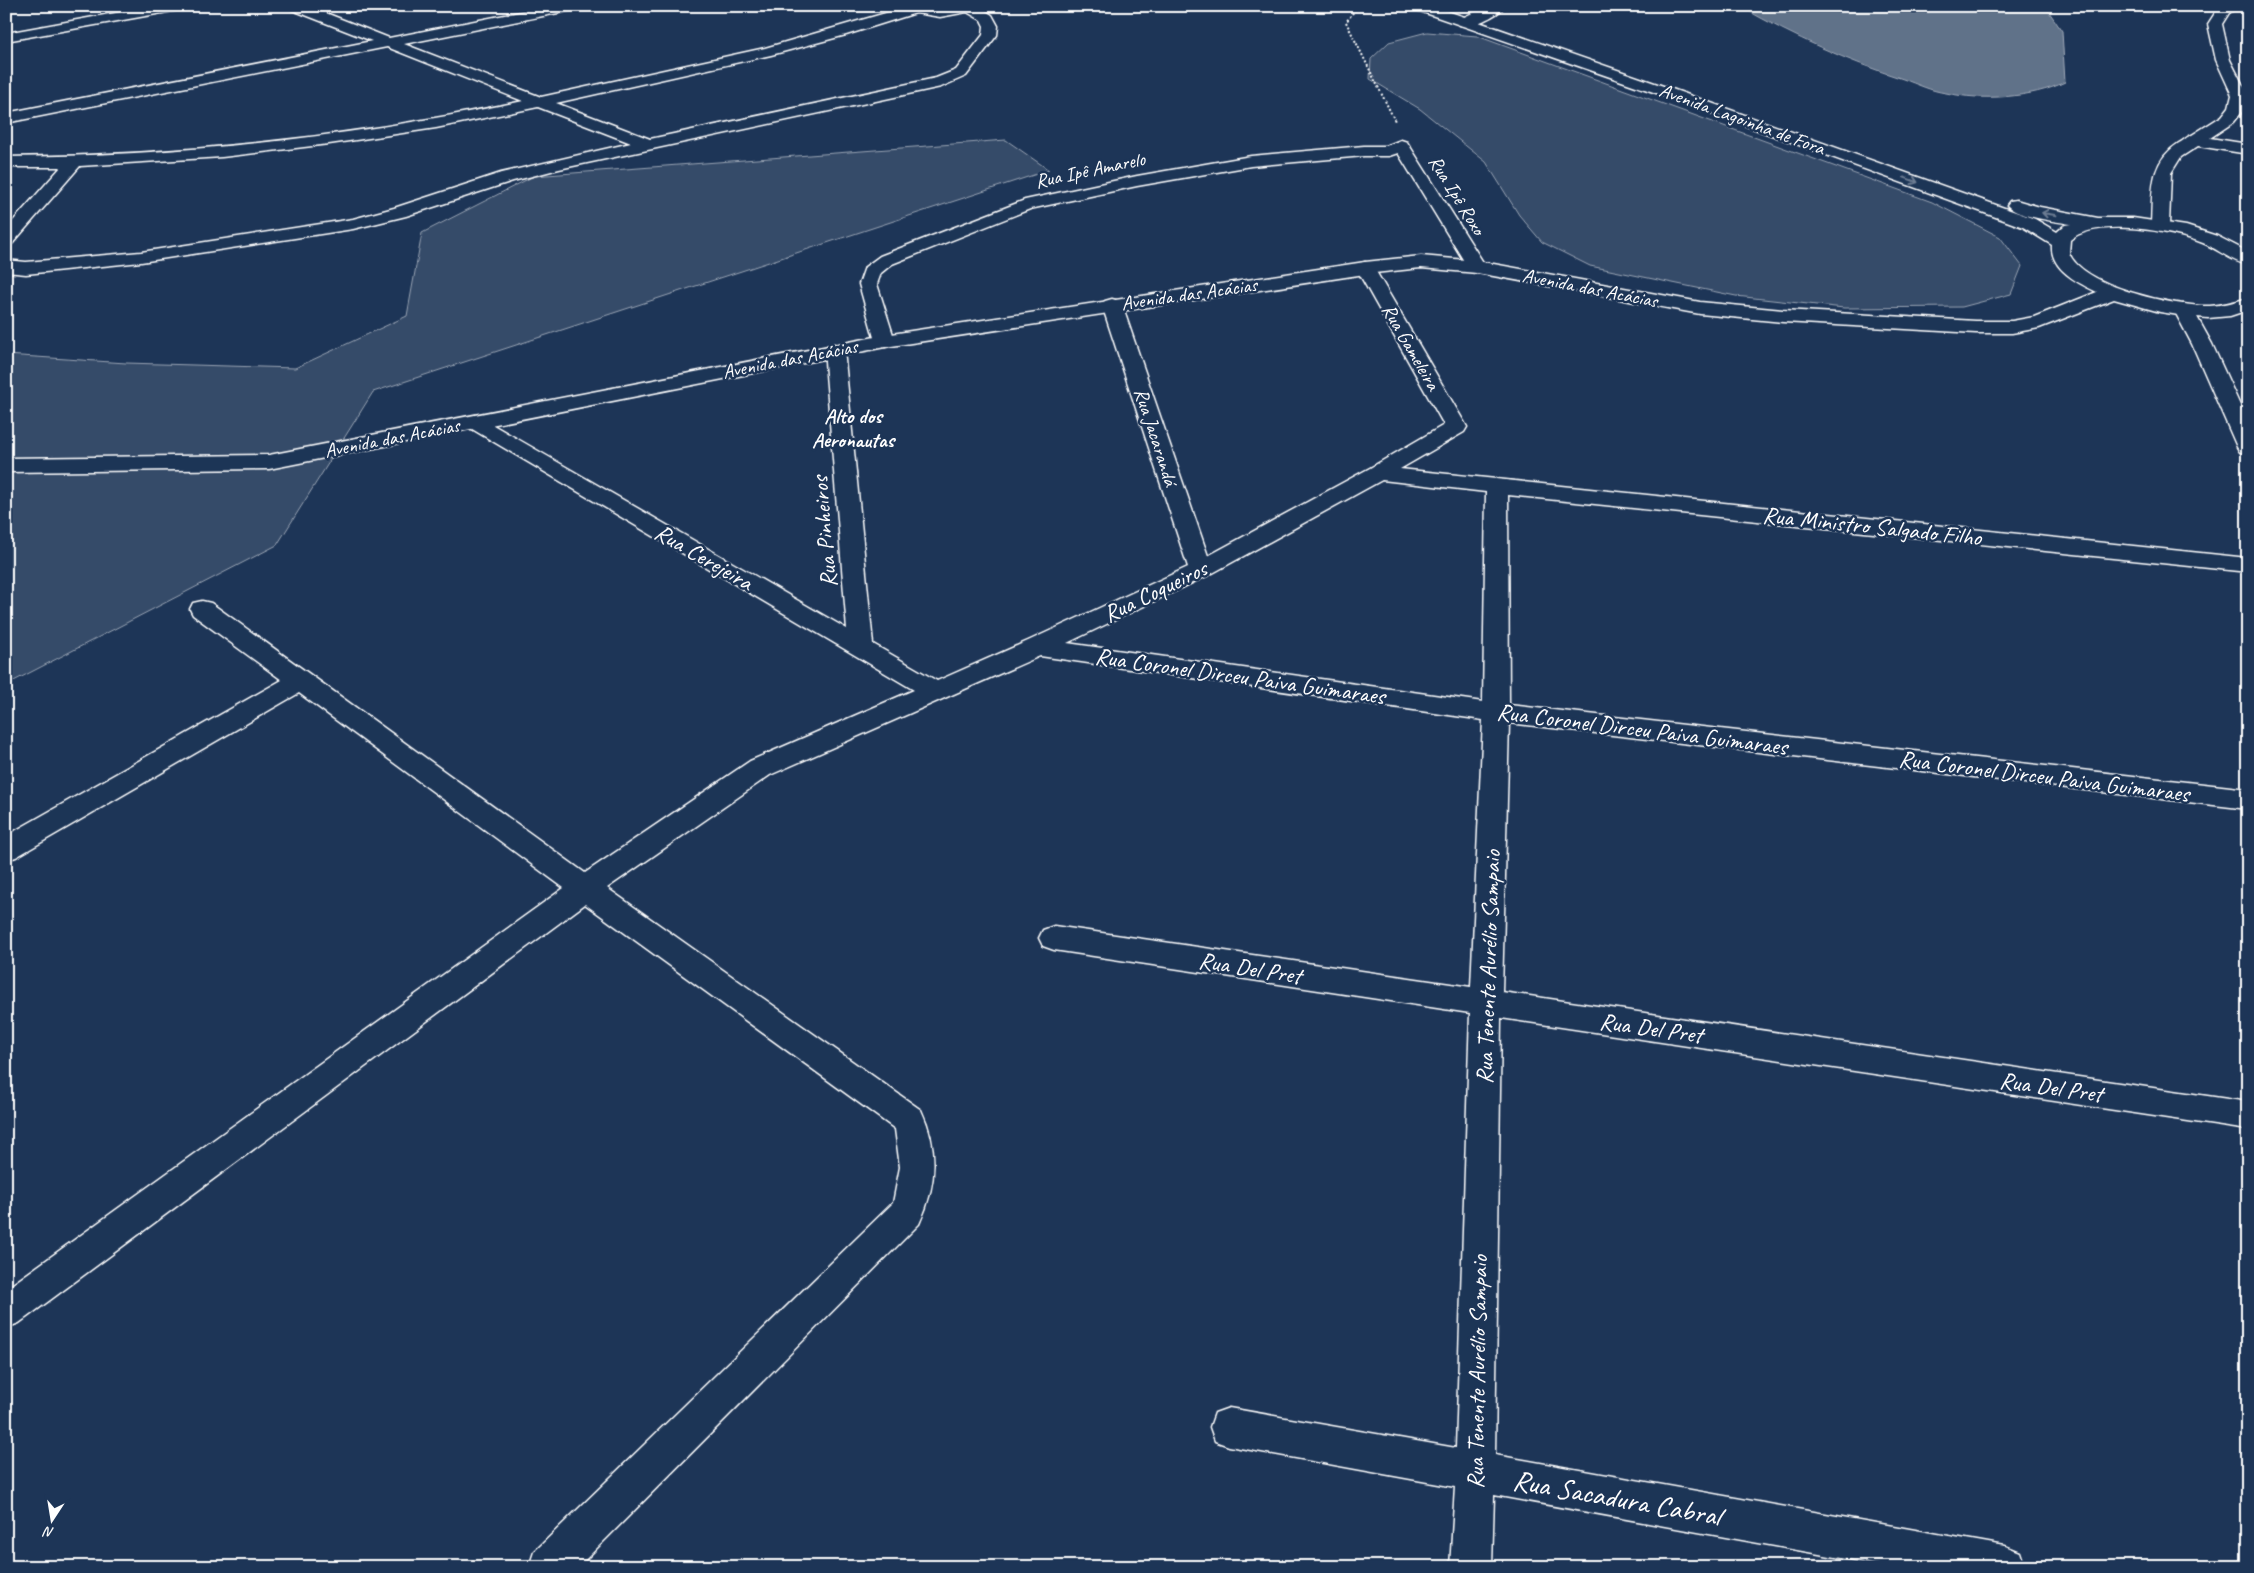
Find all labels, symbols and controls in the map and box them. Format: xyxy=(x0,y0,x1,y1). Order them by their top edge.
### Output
street label: Avenida Lagoinha de Fora xyxy=(1656,77,1829,161)
street label: Rua Ipê Amarelo xyxy=(1033,146,1148,194)
street label: Rua Ipê Roxo xyxy=(1423,151,1492,241)
one-way arrow xyxy=(1902,176,1918,185)
one-way arrow xyxy=(2042,209,2058,219)
street label: Avenida das Acácias xyxy=(1520,263,1662,314)
street label: Avenida das Acácias xyxy=(1119,272,1261,316)
street label: Rua Gameleira xyxy=(1376,299,1446,396)
street label: Avenida das Acácias xyxy=(720,333,862,384)
street label: Rua Jacarandá xyxy=(1128,385,1184,491)
district label: Alto dos Aeronautas xyxy=(812,403,897,453)
street label: Avenida das Acácias xyxy=(322,412,464,463)
street label: Rua Pinheiros xyxy=(804,472,844,589)
street label: Rua Ministro Salgado Filho xyxy=(1761,500,1984,553)
street label: Rua Cerejeira xyxy=(649,517,760,598)
street label: Rua Coqueiros xyxy=(1098,552,1213,629)
street label: Rua Coronel Dirceu Paiva Guimaraes xyxy=(1093,641,1390,712)
street label: Rua Coronel Dirceu Paiva Guimaraes xyxy=(1495,696,1792,762)
street label: Rua Coronel Dirceu Paiva Guimaraes xyxy=(1897,743,2194,809)
street label: Rua Tenente Aurélio Sampaio xyxy=(1469,848,1507,1084)
street label: Rua Del Pret xyxy=(1197,945,1306,991)
street label: Rua Del Pret xyxy=(1598,1006,1707,1050)
street label: Rua Del Pret xyxy=(1998,1065,2107,1109)
street label: Rua Tenente Aurélio Sampaio xyxy=(1460,1253,1494,1489)
street label: Rua Sacadura Cabral xyxy=(1510,1462,1729,1535)
north arrow xyxy=(28,1496,78,1546)
text: N xyxy=(41,1523,55,1541)

